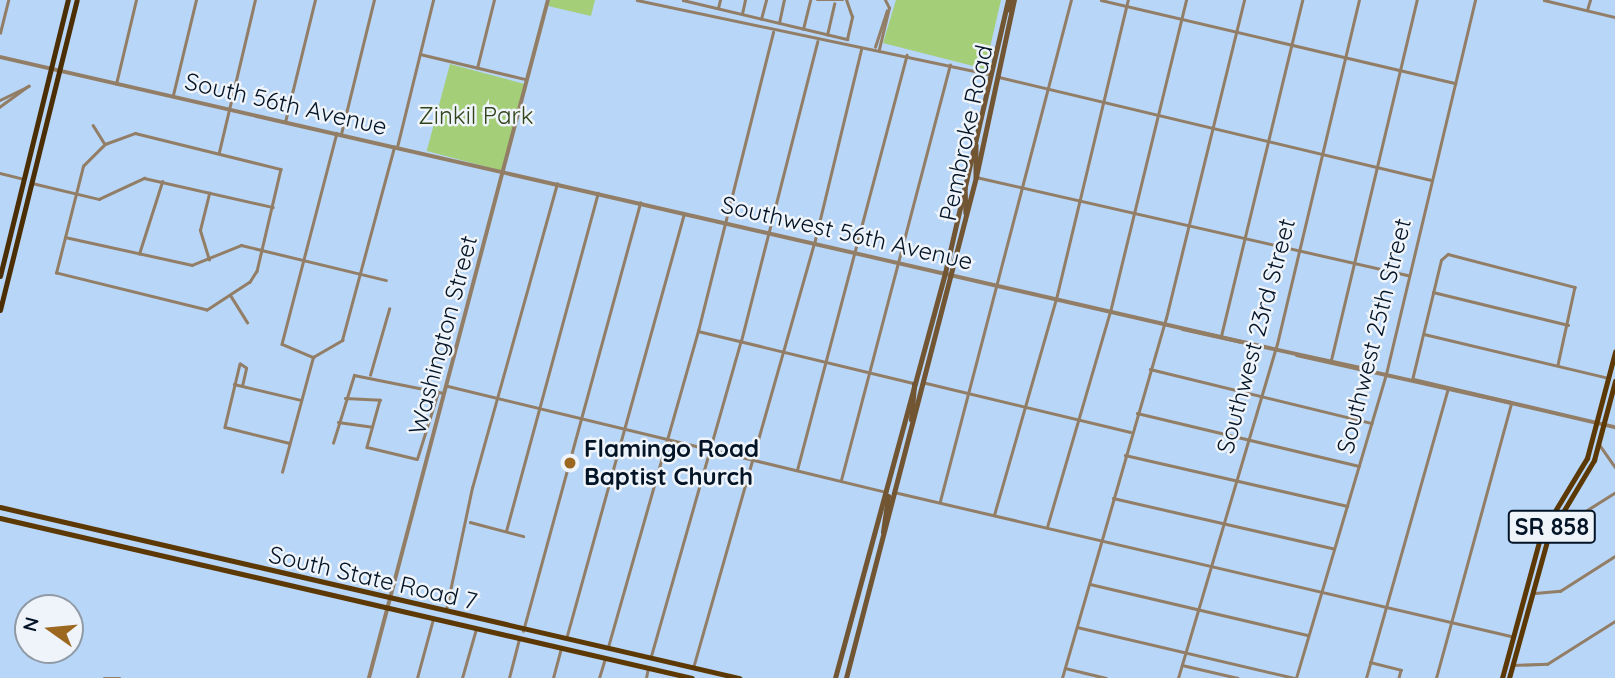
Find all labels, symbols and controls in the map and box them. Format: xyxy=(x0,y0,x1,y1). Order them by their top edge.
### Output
street label: Pembroke Road xyxy=(933,42,999,224)
street label: South 56th Avenue xyxy=(182,67,390,141)
park label: Zinkil Park xyxy=(418,102,534,130)
street label: Southwest 56th Avenue xyxy=(718,190,976,276)
street label: Southwest 23rd Street xyxy=(1211,215,1301,457)
street label: Southwest 25th Street xyxy=(1331,215,1417,457)
street label: Washington Street xyxy=(403,232,483,438)
place label: Flamingo Road Baptist Church xyxy=(584,435,759,491)
marker: Flamingo Road Baptist Church xyxy=(562,455,578,471)
road number: SR 858 xyxy=(1506,508,1598,547)
street label: South State Road 7 xyxy=(266,540,480,616)
north arrow xyxy=(14,594,84,664)
text: N xyxy=(17,614,44,634)

